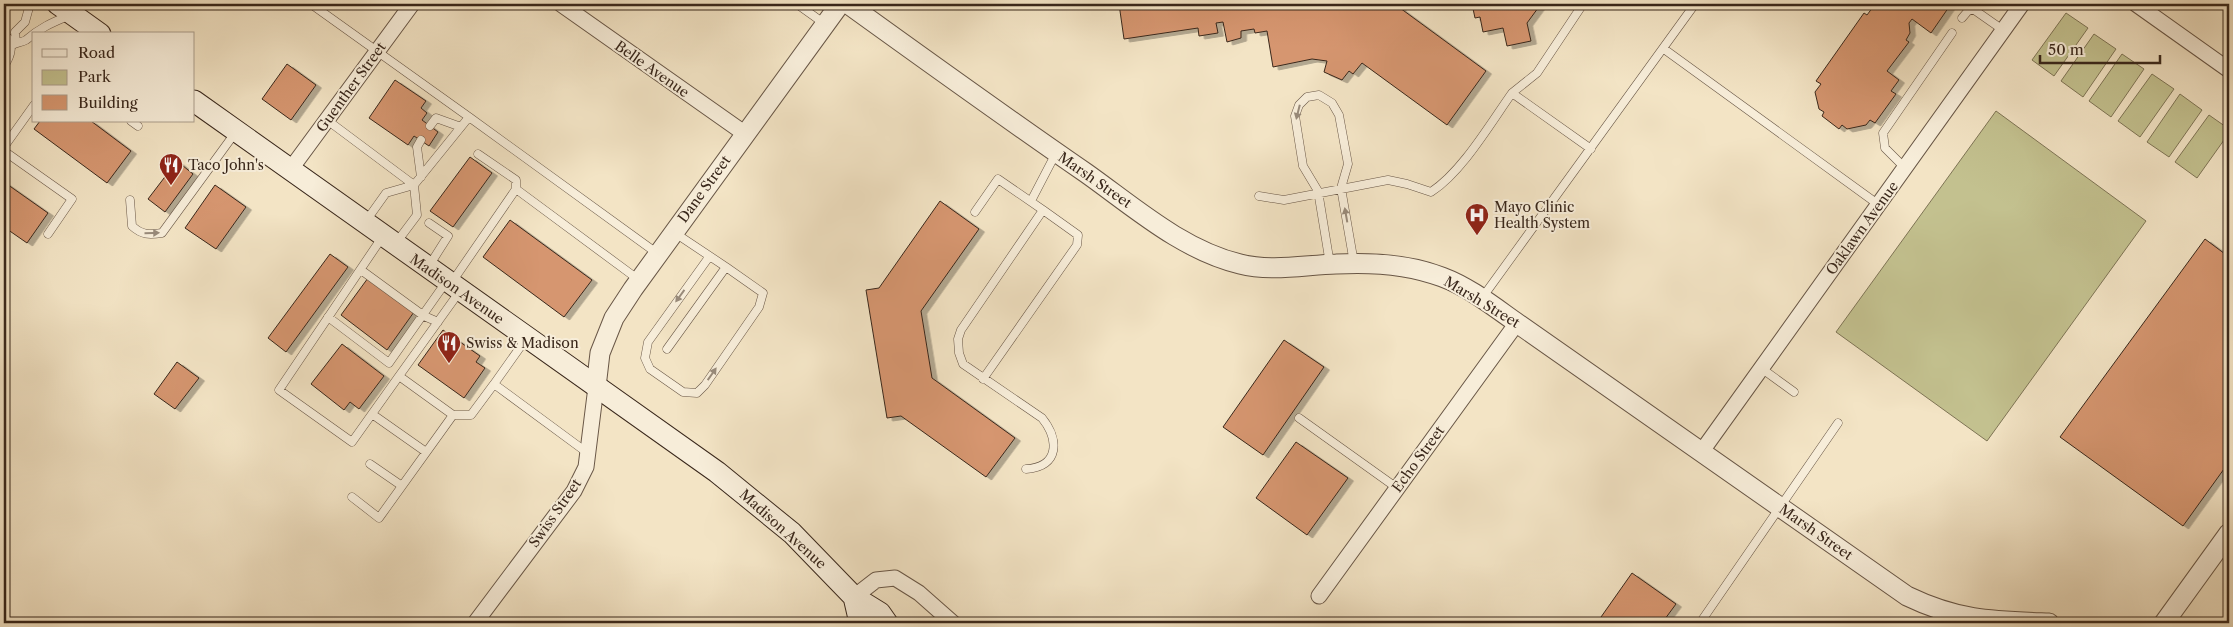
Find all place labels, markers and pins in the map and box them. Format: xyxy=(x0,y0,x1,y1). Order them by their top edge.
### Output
restaurant icon: Taco John's xyxy=(158,152,184,186)
place label: Taco John's xyxy=(188,156,264,174)
place label: Mayo Clinic Health System xyxy=(1494,198,1590,232)
hospital icon: Mayo Clinic Health System xyxy=(1464,202,1490,236)
restaurant icon: Swiss & Madison xyxy=(436,330,462,364)
place label: Swiss & Madison xyxy=(466,334,579,352)

